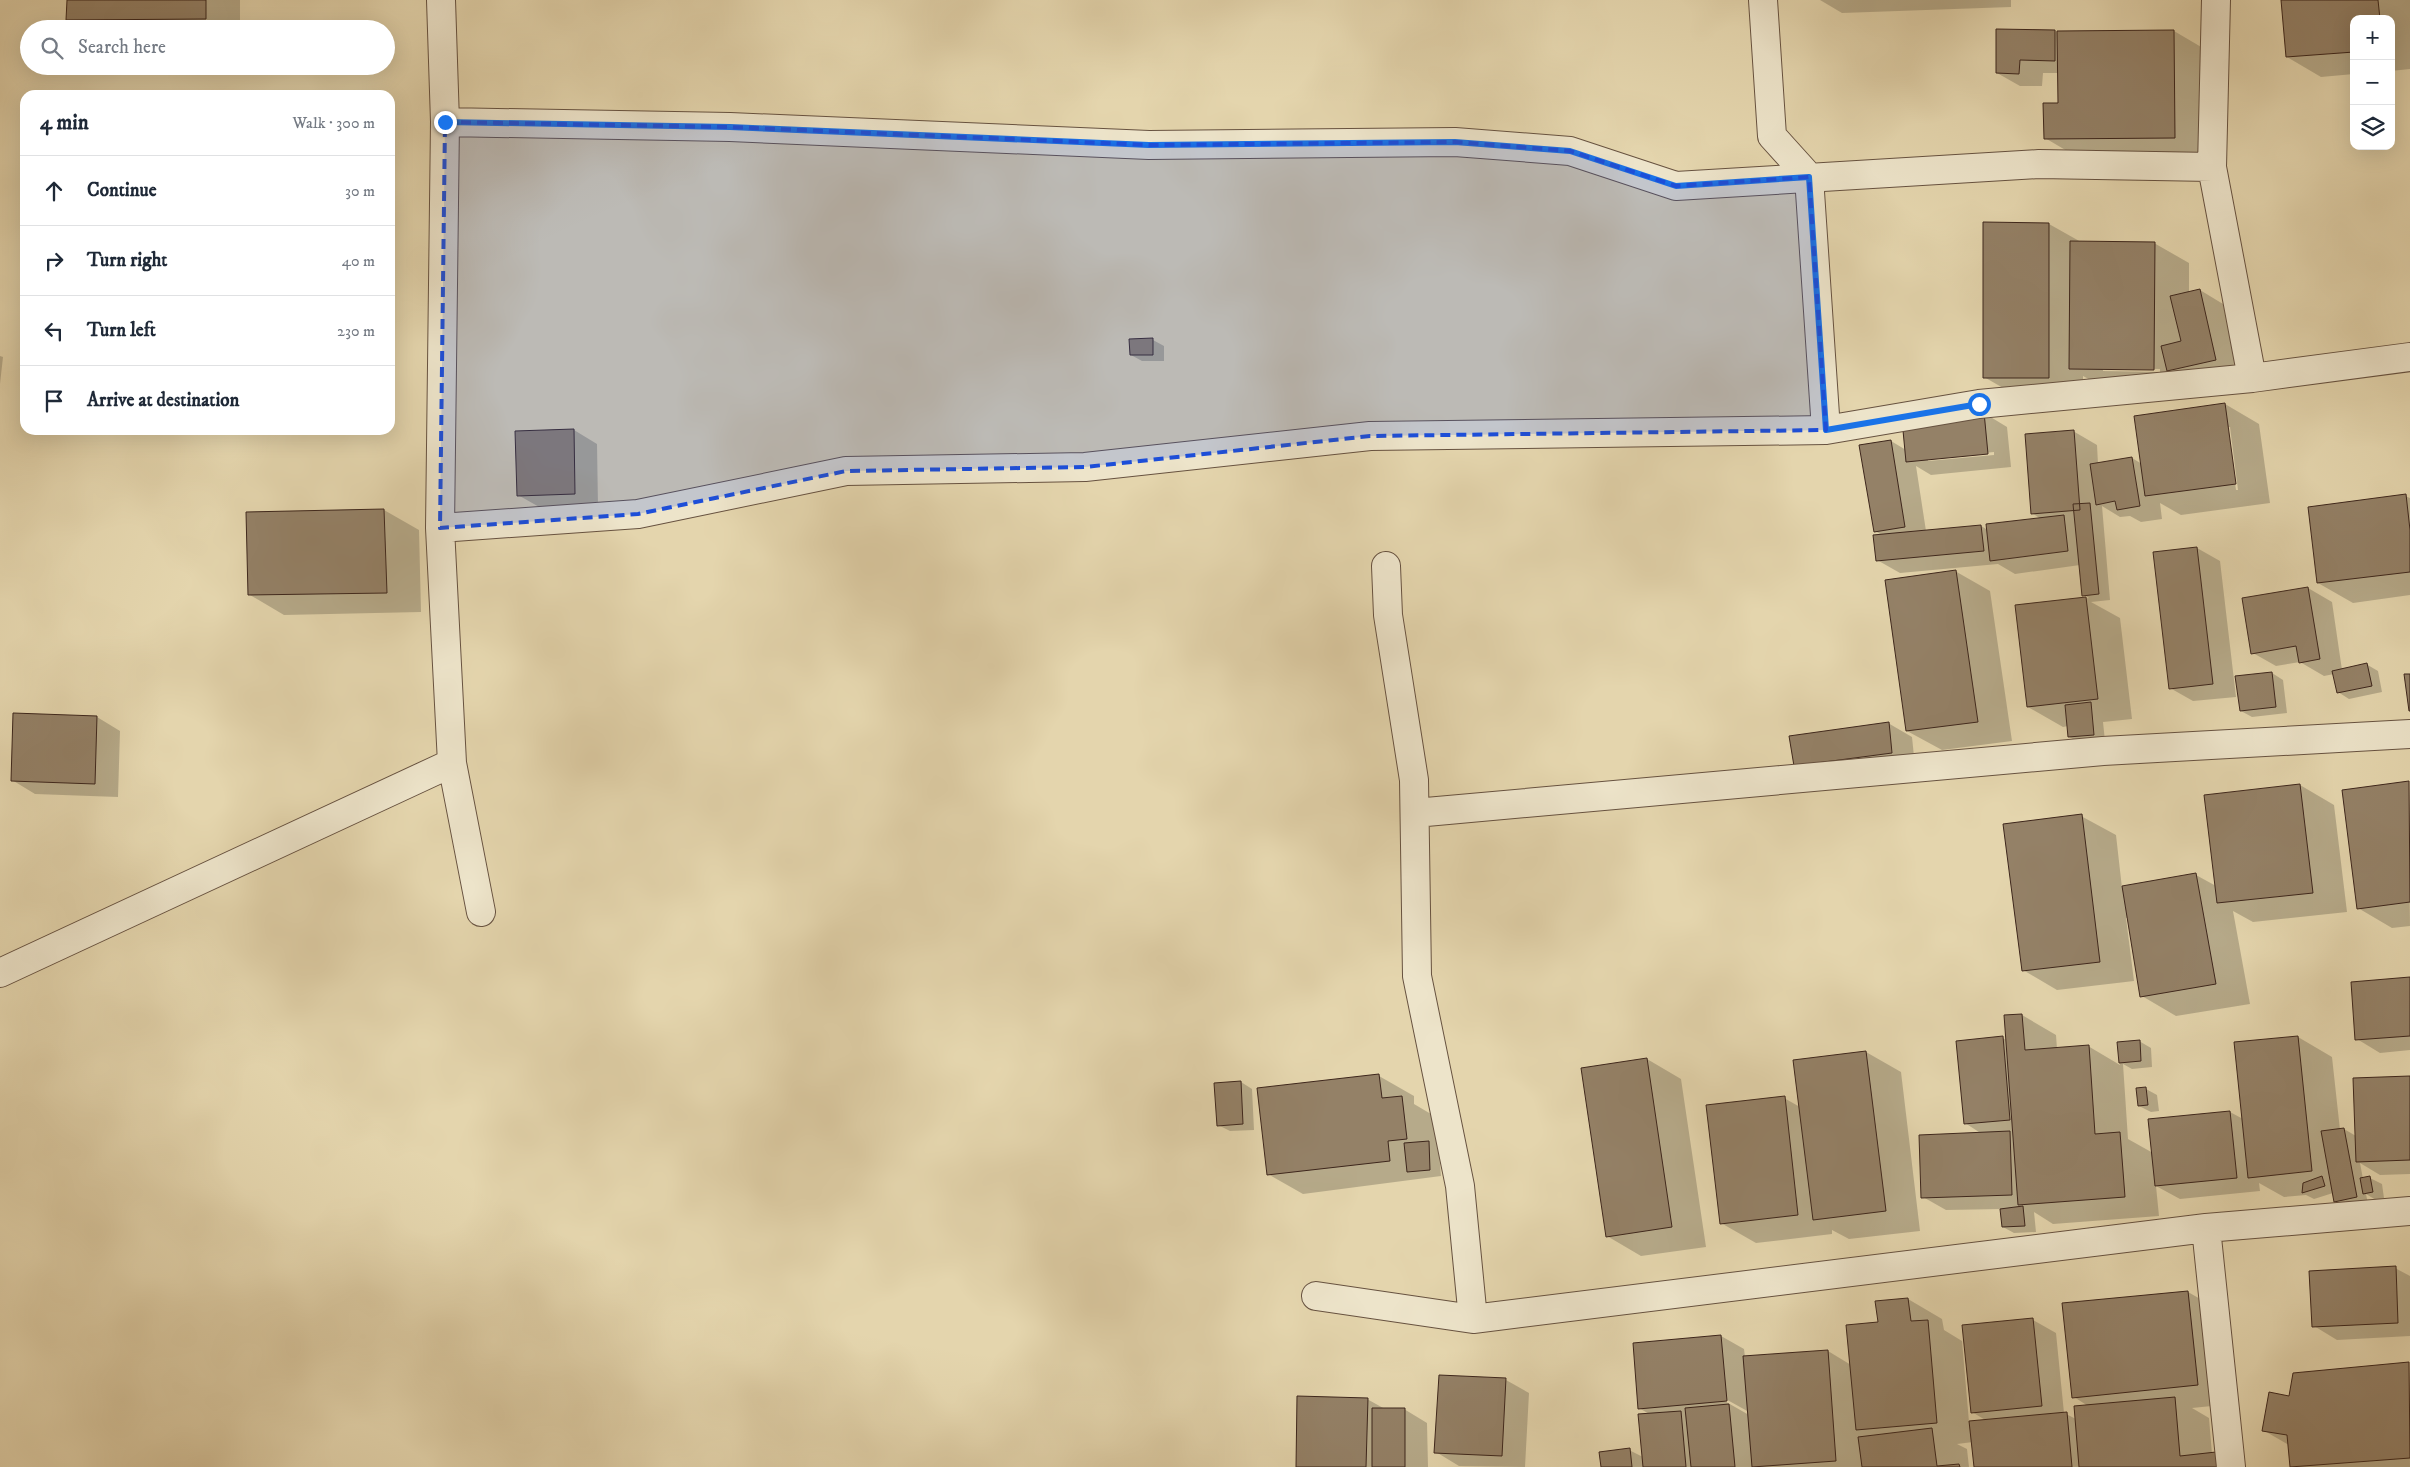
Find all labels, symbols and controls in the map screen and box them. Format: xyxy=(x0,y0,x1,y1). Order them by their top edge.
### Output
map controls xyxy=(2350,15,2395,150)
button: + xyxy=(2350,15,2395,60)
search box xyxy=(20,20,395,75)
icon: search xyxy=(38,34,66,62)
text: Search here xyxy=(78,36,166,59)
button: − xyxy=(2350,60,2395,105)
button: layers xyxy=(2350,105,2395,150)
text: 4 min xyxy=(40,110,89,136)
route end xyxy=(434,111,457,134)
text: Walk · 300 m xyxy=(292,113,375,133)
icon: ahead xyxy=(40,177,68,205)
text: Continue xyxy=(87,179,157,202)
text: 30 m xyxy=(345,181,375,201)
icon: right xyxy=(40,247,68,275)
text: Turn right xyxy=(87,249,167,272)
text: 40 m xyxy=(342,251,375,271)
icon: left xyxy=(40,317,68,345)
text: Turn left xyxy=(87,319,156,342)
text: 230 m xyxy=(337,321,375,341)
icon: arrive xyxy=(40,387,68,415)
text: Arrive at destination xyxy=(87,389,239,412)
route start xyxy=(1968,393,1991,416)

